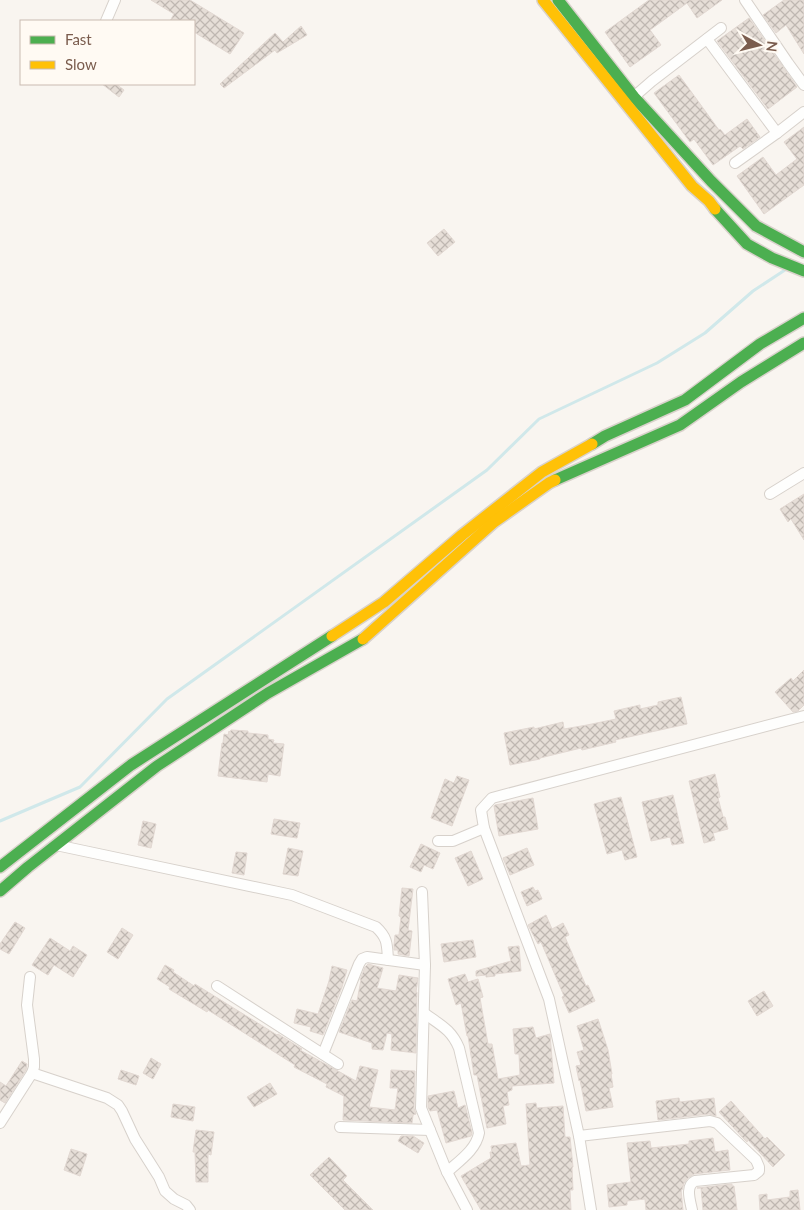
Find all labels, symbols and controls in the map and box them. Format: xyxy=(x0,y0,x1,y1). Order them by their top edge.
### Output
legend xyxy=(20,20,195,85)
north arrow xyxy=(734,20,784,70)
text: Fast xyxy=(65,30,92,48)
text: N xyxy=(763,40,781,53)
text: Slow xyxy=(65,55,97,73)

